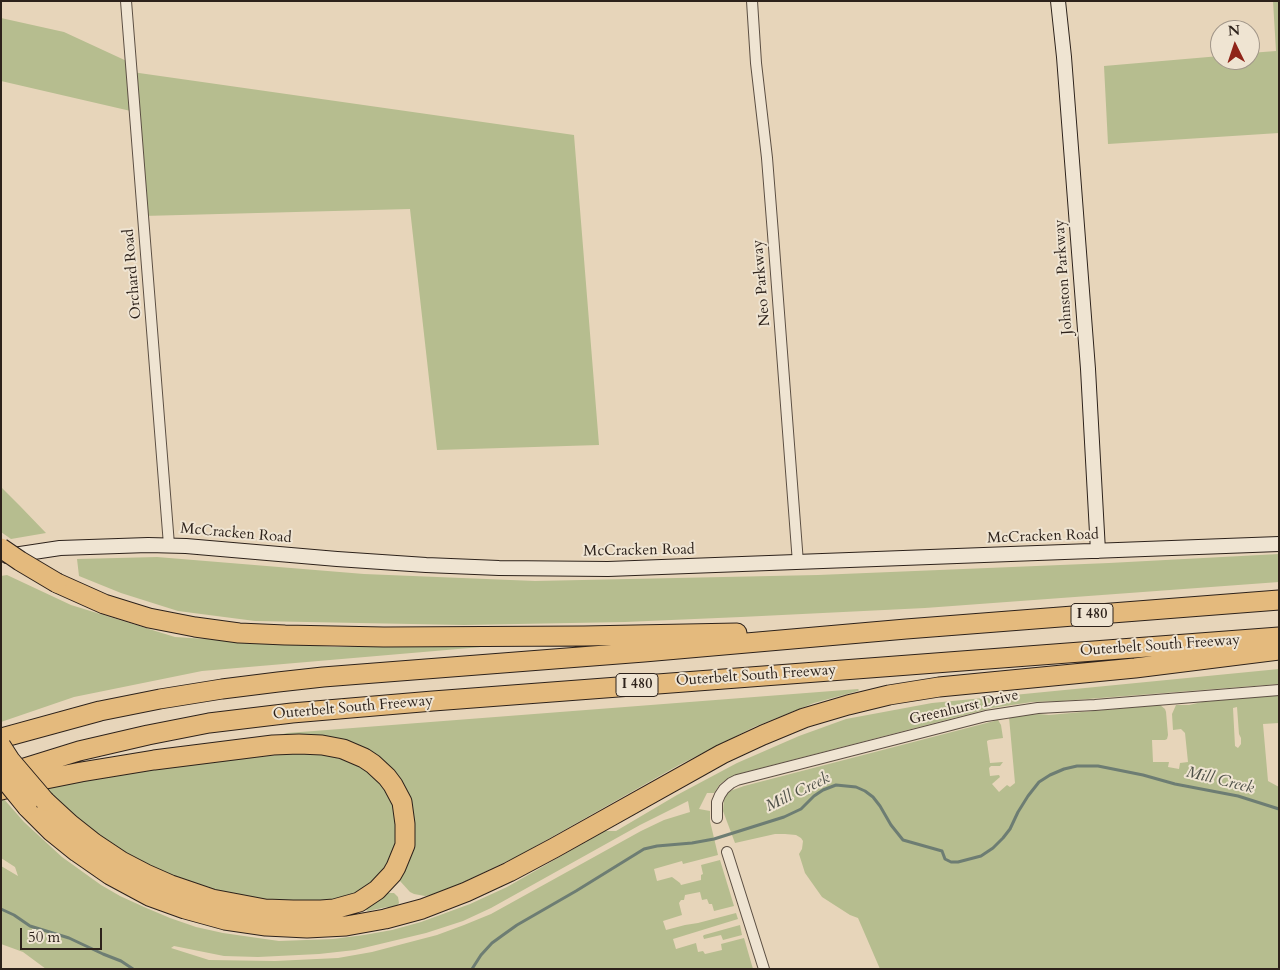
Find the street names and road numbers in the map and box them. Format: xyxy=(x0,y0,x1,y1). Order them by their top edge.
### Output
street label: Johnston Parkway xyxy=(1051,219,1077,335)
street label: Orchard Road xyxy=(120,228,146,320)
street label: Neo Parkway xyxy=(749,239,775,327)
street label: McCracken Road xyxy=(180,520,292,548)
street label: McCracken Road xyxy=(987,526,1099,548)
street label: McCracken Road xyxy=(583,541,695,561)
road number: I 480 xyxy=(1071,604,1113,626)
street label: Outerbelt South Freeway xyxy=(1079,631,1241,661)
street label: Outerbelt South Freeway xyxy=(675,661,837,691)
road number: I 480 xyxy=(616,674,658,696)
street label: Greenhurst Drive xyxy=(908,687,1020,729)
street label: Outerbelt South Freeway xyxy=(272,692,434,724)

